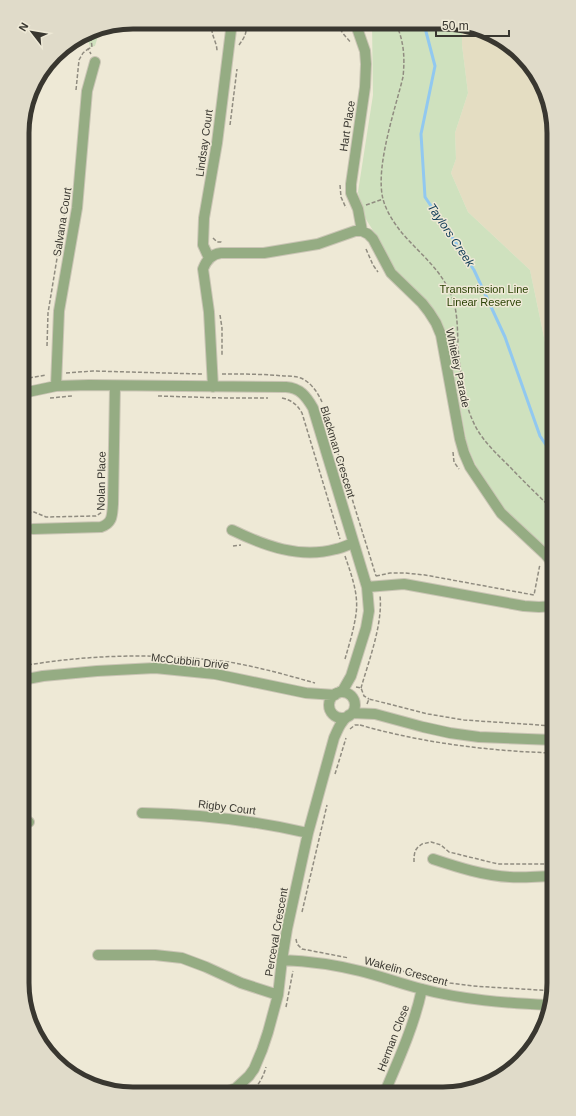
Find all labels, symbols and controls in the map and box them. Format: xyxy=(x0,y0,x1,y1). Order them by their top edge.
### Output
north arrow xyxy=(12,12,52,52)
scale bar xyxy=(436,12,509,38)
text: 50 m xyxy=(442,19,469,33)
text: N xyxy=(16,20,31,33)
street label: Hart Place xyxy=(337,100,357,152)
street label: Lindsay Court xyxy=(193,109,215,177)
street label: Salvana Court xyxy=(51,187,73,257)
water label: Taylors Creek xyxy=(425,201,478,270)
park label: Transmission Line Linear Reserve xyxy=(440,283,528,308)
street label: Whiteley Parade xyxy=(444,327,472,409)
street label: Blackman Crescent xyxy=(318,405,358,499)
street label: Nolan Place xyxy=(94,451,108,511)
street label: McCubbin Drive xyxy=(150,651,230,671)
street label: Rigby Court xyxy=(197,798,257,816)
street label: Perceval Crescent xyxy=(262,887,290,977)
street label: Wakelin Crescent xyxy=(363,954,449,988)
street label: Herman Close xyxy=(375,1003,411,1073)

